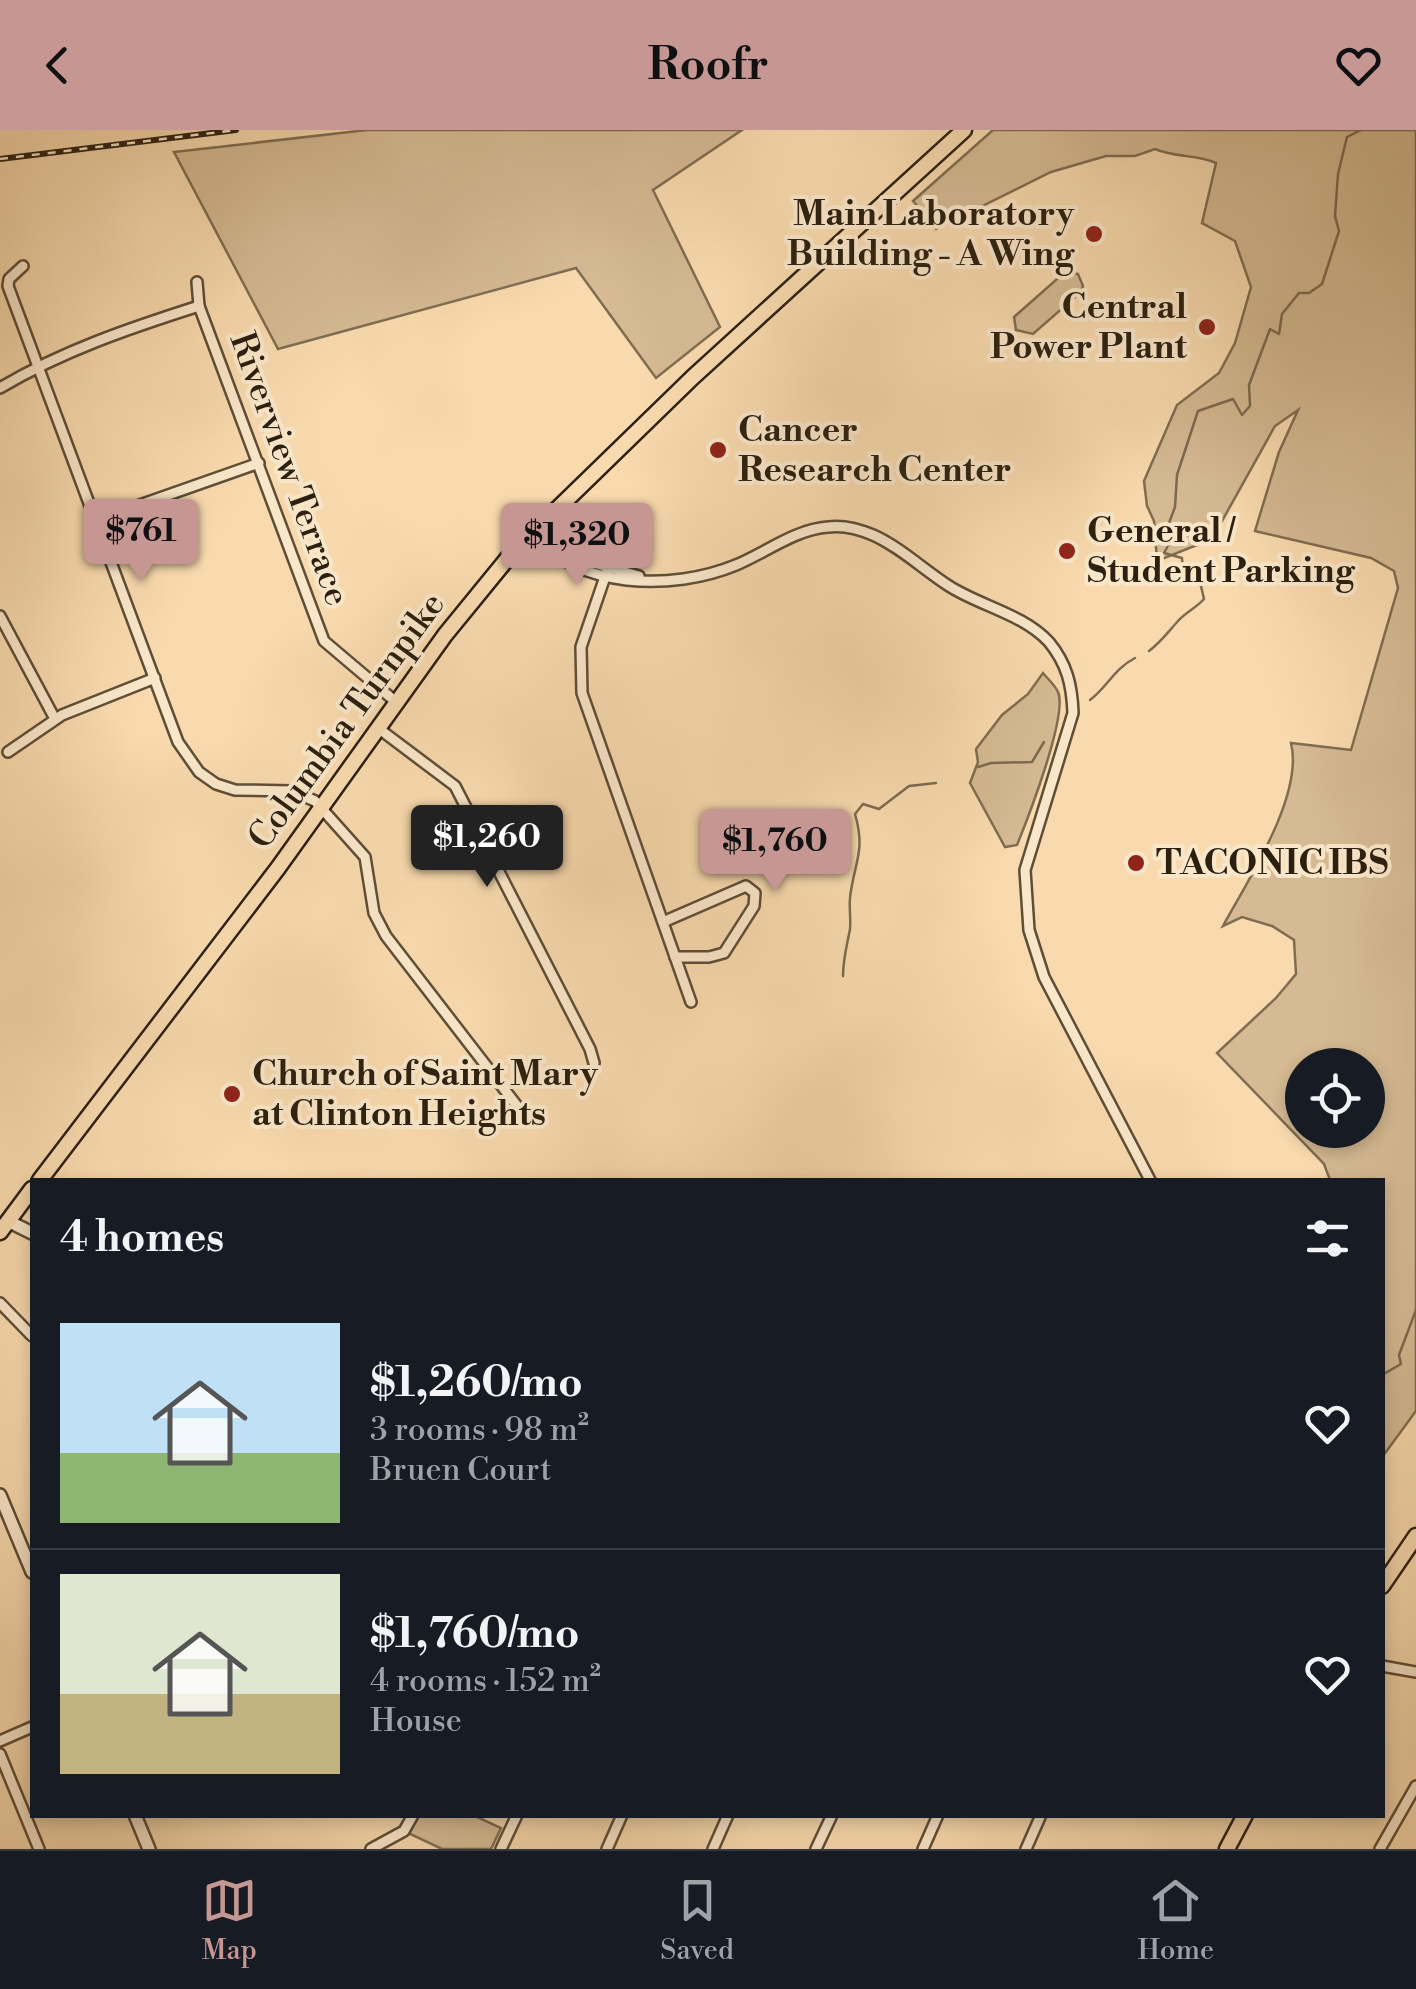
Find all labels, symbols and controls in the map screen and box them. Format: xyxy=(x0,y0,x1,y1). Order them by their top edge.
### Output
text: Roofr xyxy=(647,37,769,94)
icon: back xyxy=(30,38,85,93)
icon: heart xyxy=(1331,38,1386,93)
place label: Main Laboratory Building - A Wing xyxy=(787,193,1075,276)
marker: Main Laboratory Building - A Wing xyxy=(1083,223,1105,245)
place label: Central Power Plant xyxy=(990,286,1188,369)
marker: Central Power Plant xyxy=(1196,316,1218,338)
street label: Riverview Terrace xyxy=(220,326,358,612)
place label: Cancer Research Center xyxy=(738,409,1012,492)
marker: Cancer Research Center xyxy=(707,439,729,461)
pin: $761 xyxy=(82,499,200,584)
pin: $1,320 xyxy=(496,503,658,588)
place label: General / Student Parking xyxy=(1087,510,1356,593)
text: $761 xyxy=(105,511,177,551)
text: $1,320 xyxy=(523,515,631,555)
marker: General / Student Parking xyxy=(1056,540,1078,562)
street label: Columbia Turnpike xyxy=(239,584,455,858)
pin: $1,260 xyxy=(406,805,568,890)
pin: $1,760 xyxy=(694,809,856,894)
text: $1,260 xyxy=(433,817,541,857)
text: $1,760 xyxy=(722,821,828,861)
place label: TACONIC IBS xyxy=(1156,842,1389,885)
marker: TACONIC IBS xyxy=(1125,852,1147,874)
map controls xyxy=(1285,1048,1385,1148)
button: locate xyxy=(1285,1048,1385,1148)
place label: Church of Saint Mary at Clinton Heights xyxy=(252,1053,598,1136)
marker: Church of Saint Mary at Clinton Heights xyxy=(221,1083,243,1105)
icon: filters xyxy=(1300,1211,1355,1266)
text: 4 homes xyxy=(60,1212,224,1265)
text: $1,260/mo xyxy=(370,1357,583,1410)
icon: home xyxy=(140,1363,260,1483)
icon: heart xyxy=(1300,1396,1355,1451)
text: 3 rooms · 98 m² xyxy=(370,1410,589,1450)
text: Bruen Court xyxy=(370,1450,552,1490)
text: $1,760/mo xyxy=(370,1608,579,1661)
icon: home xyxy=(140,1614,260,1734)
icon: heart xyxy=(1300,1647,1355,1702)
text: 4 rooms · 152 m² xyxy=(370,1661,601,1701)
text: House xyxy=(370,1701,462,1741)
tab: Map xyxy=(202,1873,257,1968)
tab: Saved xyxy=(660,1873,734,1968)
tab: Home xyxy=(1137,1873,1214,1968)

